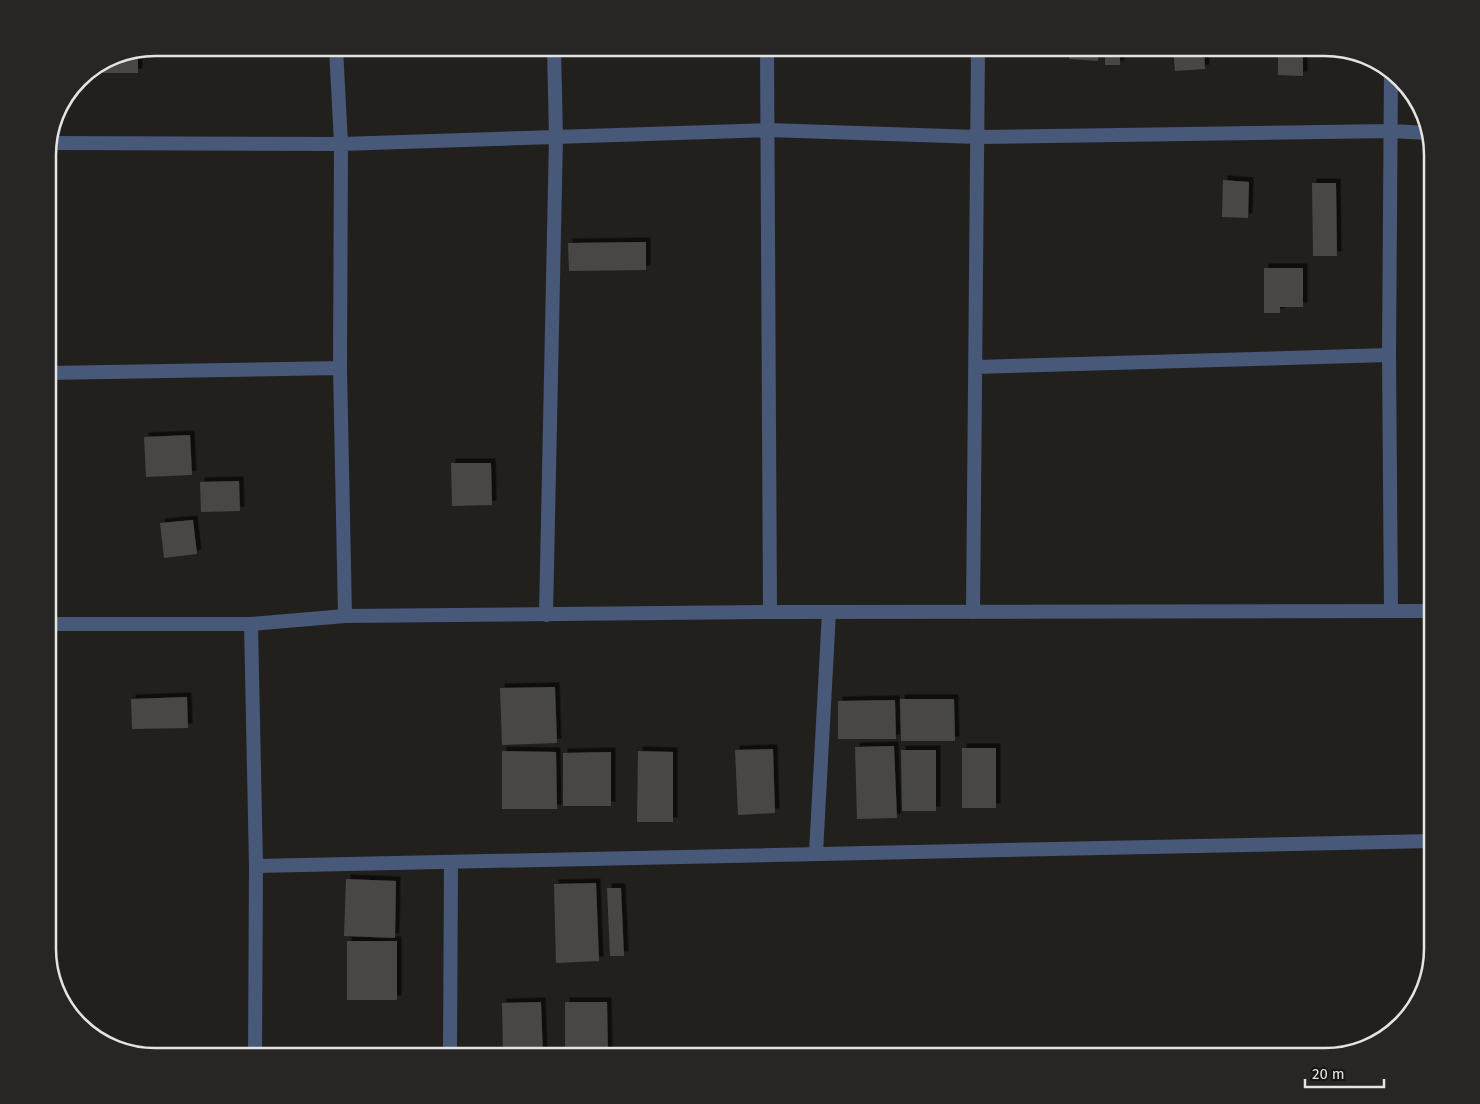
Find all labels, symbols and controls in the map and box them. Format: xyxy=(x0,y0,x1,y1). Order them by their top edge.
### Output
scale bar xyxy=(1305,1056,1384,1088)
text: 20 m xyxy=(1312,1065,1345,1083)

